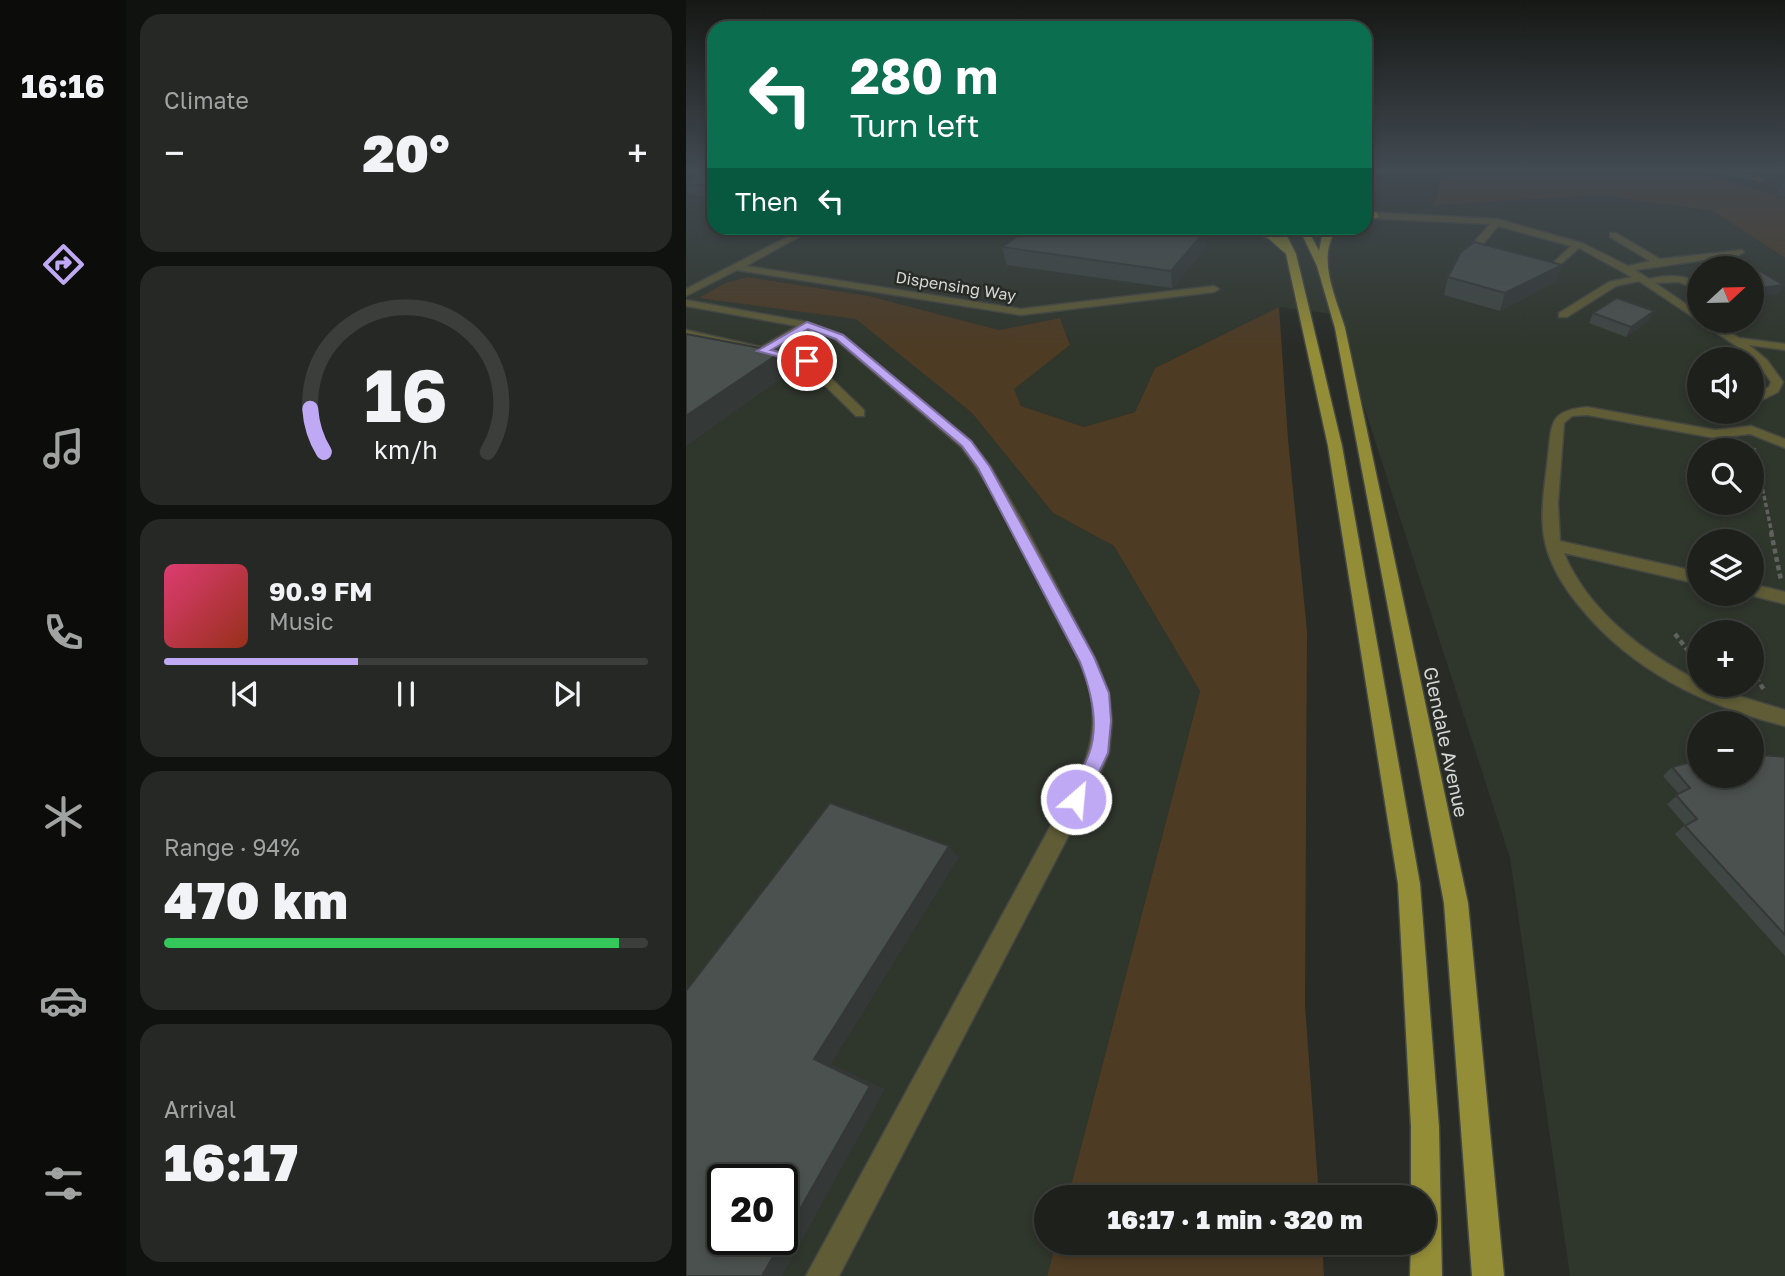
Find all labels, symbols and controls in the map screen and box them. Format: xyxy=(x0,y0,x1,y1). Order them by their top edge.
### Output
text: 280 m xyxy=(850,46,998,105)
icon: left xyxy=(735,49,826,140)
text: 16:16 xyxy=(21,67,105,105)
text: Climate xyxy=(164,86,249,114)
text: Turn left xyxy=(850,106,979,144)
text: 20° xyxy=(363,121,449,183)
text: − xyxy=(164,130,185,175)
text: + xyxy=(627,130,648,175)
icon: left xyxy=(812,182,850,220)
text: Then xyxy=(735,186,798,217)
icon: directions xyxy=(39,240,88,289)
north arrow xyxy=(1687,256,1764,332)
map controls xyxy=(1687,256,1764,788)
street label: Dispensing Way xyxy=(894,267,1018,305)
pin xyxy=(777,331,837,391)
icon: arrive xyxy=(788,342,826,380)
button: sound xyxy=(1687,347,1764,424)
text: 16 xyxy=(364,351,448,438)
icon: music xyxy=(39,424,88,473)
text: km/h xyxy=(374,433,438,464)
button: search xyxy=(1687,438,1764,515)
button: layers xyxy=(1687,529,1764,606)
text: 90.9 FM xyxy=(269,576,372,607)
text: Music xyxy=(269,607,334,635)
icon: phone xyxy=(39,608,88,657)
button: + xyxy=(1687,620,1764,697)
street label: Glendale Avenue xyxy=(1419,665,1474,819)
icon: previous xyxy=(226,675,264,713)
icon: pause xyxy=(387,675,425,713)
icon: next xyxy=(548,675,586,713)
button: − xyxy=(1687,711,1764,788)
position arrow xyxy=(1039,762,1113,836)
icon: climate xyxy=(39,792,88,841)
text: Range · 94% xyxy=(164,833,300,861)
text: 470 km xyxy=(164,868,348,930)
icon: car xyxy=(39,976,88,1025)
text: Arrival xyxy=(164,1095,236,1123)
text: 16:17 xyxy=(164,1130,298,1192)
icon: filters xyxy=(39,1159,88,1208)
speed limit sign: 20 xyxy=(707,1164,798,1255)
text: 16:17 · 1 min · 320 m xyxy=(1107,1204,1363,1235)

